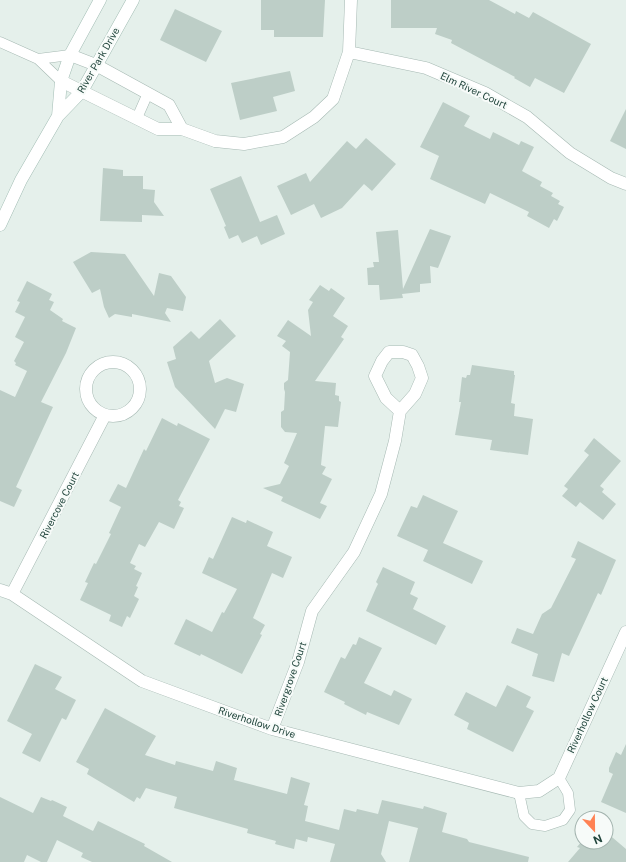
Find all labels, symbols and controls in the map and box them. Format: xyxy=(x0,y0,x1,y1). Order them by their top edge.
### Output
street label: River Park Drive xyxy=(74,25,122,95)
street label: Elm River Court xyxy=(439,69,509,111)
street label: Rivercove Court xyxy=(37,469,81,541)
street label: Rivergrove Court xyxy=(272,640,308,718)
street label: Riverhollow Court xyxy=(564,675,610,755)
street label: Riverhollow Drive xyxy=(217,704,297,740)
north arrow xyxy=(574,810,614,850)
text: N xyxy=(592,832,604,846)

